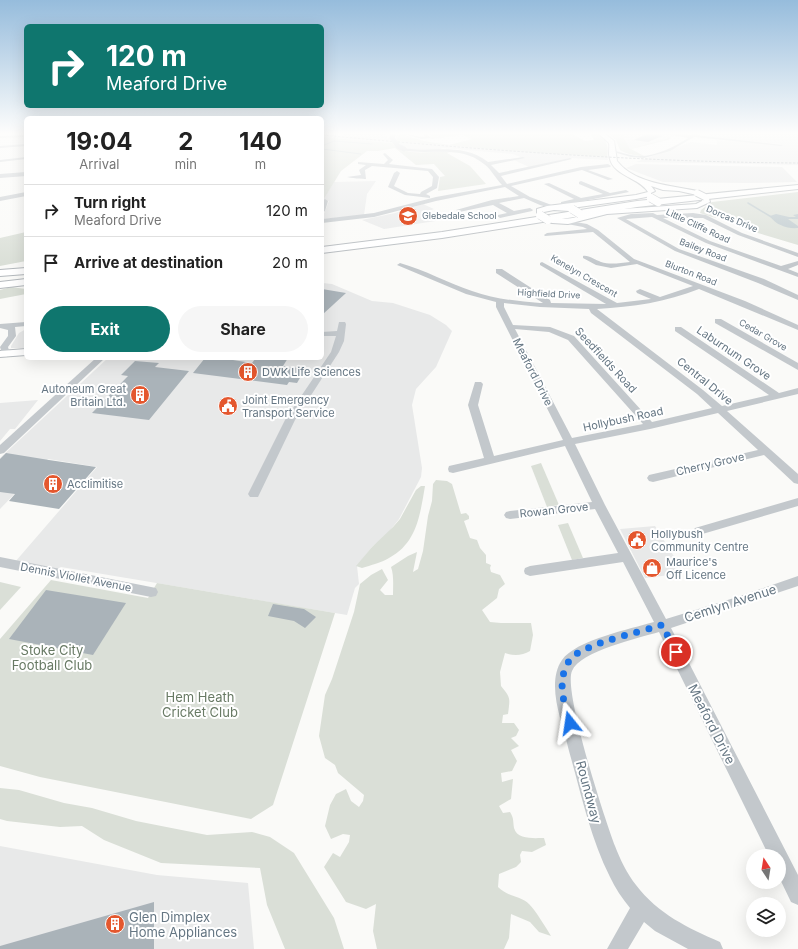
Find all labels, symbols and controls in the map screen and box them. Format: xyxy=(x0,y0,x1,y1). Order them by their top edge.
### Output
text: 120 m xyxy=(106,39,187,73)
icon: right xyxy=(40,40,92,92)
text: Meaford Drive xyxy=(106,73,227,94)
text: 19:04 xyxy=(66,127,133,156)
text: 2 xyxy=(178,127,193,156)
text: 140 xyxy=(239,127,282,156)
text: Arrival xyxy=(79,156,119,172)
text: min xyxy=(175,156,197,172)
text: m xyxy=(255,156,266,172)
text: Turn right xyxy=(74,193,146,212)
icon: right xyxy=(40,200,62,222)
text: 120 m xyxy=(266,201,308,220)
street label: Dorcas Drive xyxy=(705,203,760,234)
school or university icon: Glebedale School xyxy=(397,205,419,227)
street label: Little Cliffe Road xyxy=(664,206,732,245)
place label: Glebedale School xyxy=(422,210,497,221)
text: Meaford Drive xyxy=(74,212,162,228)
street label: Bailey Road xyxy=(678,235,728,264)
icon: arrive xyxy=(40,252,62,274)
street label: Kenelyn Crescent xyxy=(549,252,620,299)
text: Arrive at destination xyxy=(74,253,223,272)
text: 20 m xyxy=(272,253,308,272)
street label: Blurton Road xyxy=(664,258,719,287)
street label: Highfield Drive xyxy=(517,286,581,301)
button: Exit xyxy=(40,306,170,352)
button: Share xyxy=(178,306,308,352)
street label: Cedar Grove xyxy=(737,316,789,353)
street label: Laburnum Grove xyxy=(694,323,774,383)
street label: Seedfields Road xyxy=(572,324,640,396)
street label: Meaford Drive xyxy=(510,336,556,408)
street label: Central Drive xyxy=(674,354,736,408)
building icon: DWK Life Sciences xyxy=(237,361,259,383)
place label: DWK Life Sciences xyxy=(262,365,361,379)
place label: Autoneum Great Britain Ltd. xyxy=(41,382,126,409)
building icon: Autoneum Great Britain Ltd. xyxy=(129,384,151,406)
place label: Joint Emergency Transport Service xyxy=(242,393,335,420)
public building icon: Joint Emergency Transport Service xyxy=(217,395,239,417)
street label: Hollybush Road xyxy=(582,404,664,434)
street label: Cherry Grove xyxy=(674,449,746,479)
building icon: Acclimitise xyxy=(42,473,64,495)
place label: Acclimitise xyxy=(67,477,123,491)
street label: Rowan Grove xyxy=(519,499,589,521)
place label: Hollybush Community Centre xyxy=(651,527,749,554)
public building icon: Hollybush Community Centre xyxy=(626,529,648,551)
place label: Maurice's Off Licence xyxy=(666,555,726,582)
shop icon: Maurice's Off Licence xyxy=(641,557,663,579)
street label: Dennis Viollet Avenue xyxy=(19,559,133,595)
street label: Cemlyn Avenue xyxy=(682,581,778,625)
pin xyxy=(659,635,693,669)
icon: arrive xyxy=(665,641,687,663)
park label: Stoke City Football Club xyxy=(12,642,92,673)
street label: Meaford Drive xyxy=(685,681,739,767)
park label: Hem Heath Cricket Club xyxy=(162,689,238,720)
position arrow xyxy=(549,702,591,744)
street label: Roundway xyxy=(573,759,605,825)
north arrow xyxy=(746,849,786,889)
map controls xyxy=(746,849,786,937)
button: layers xyxy=(746,897,786,937)
place label: Glen Dimplex Home Appliances xyxy=(129,909,237,940)
building icon: Glen Dimplex Home Appliances xyxy=(104,913,126,935)

